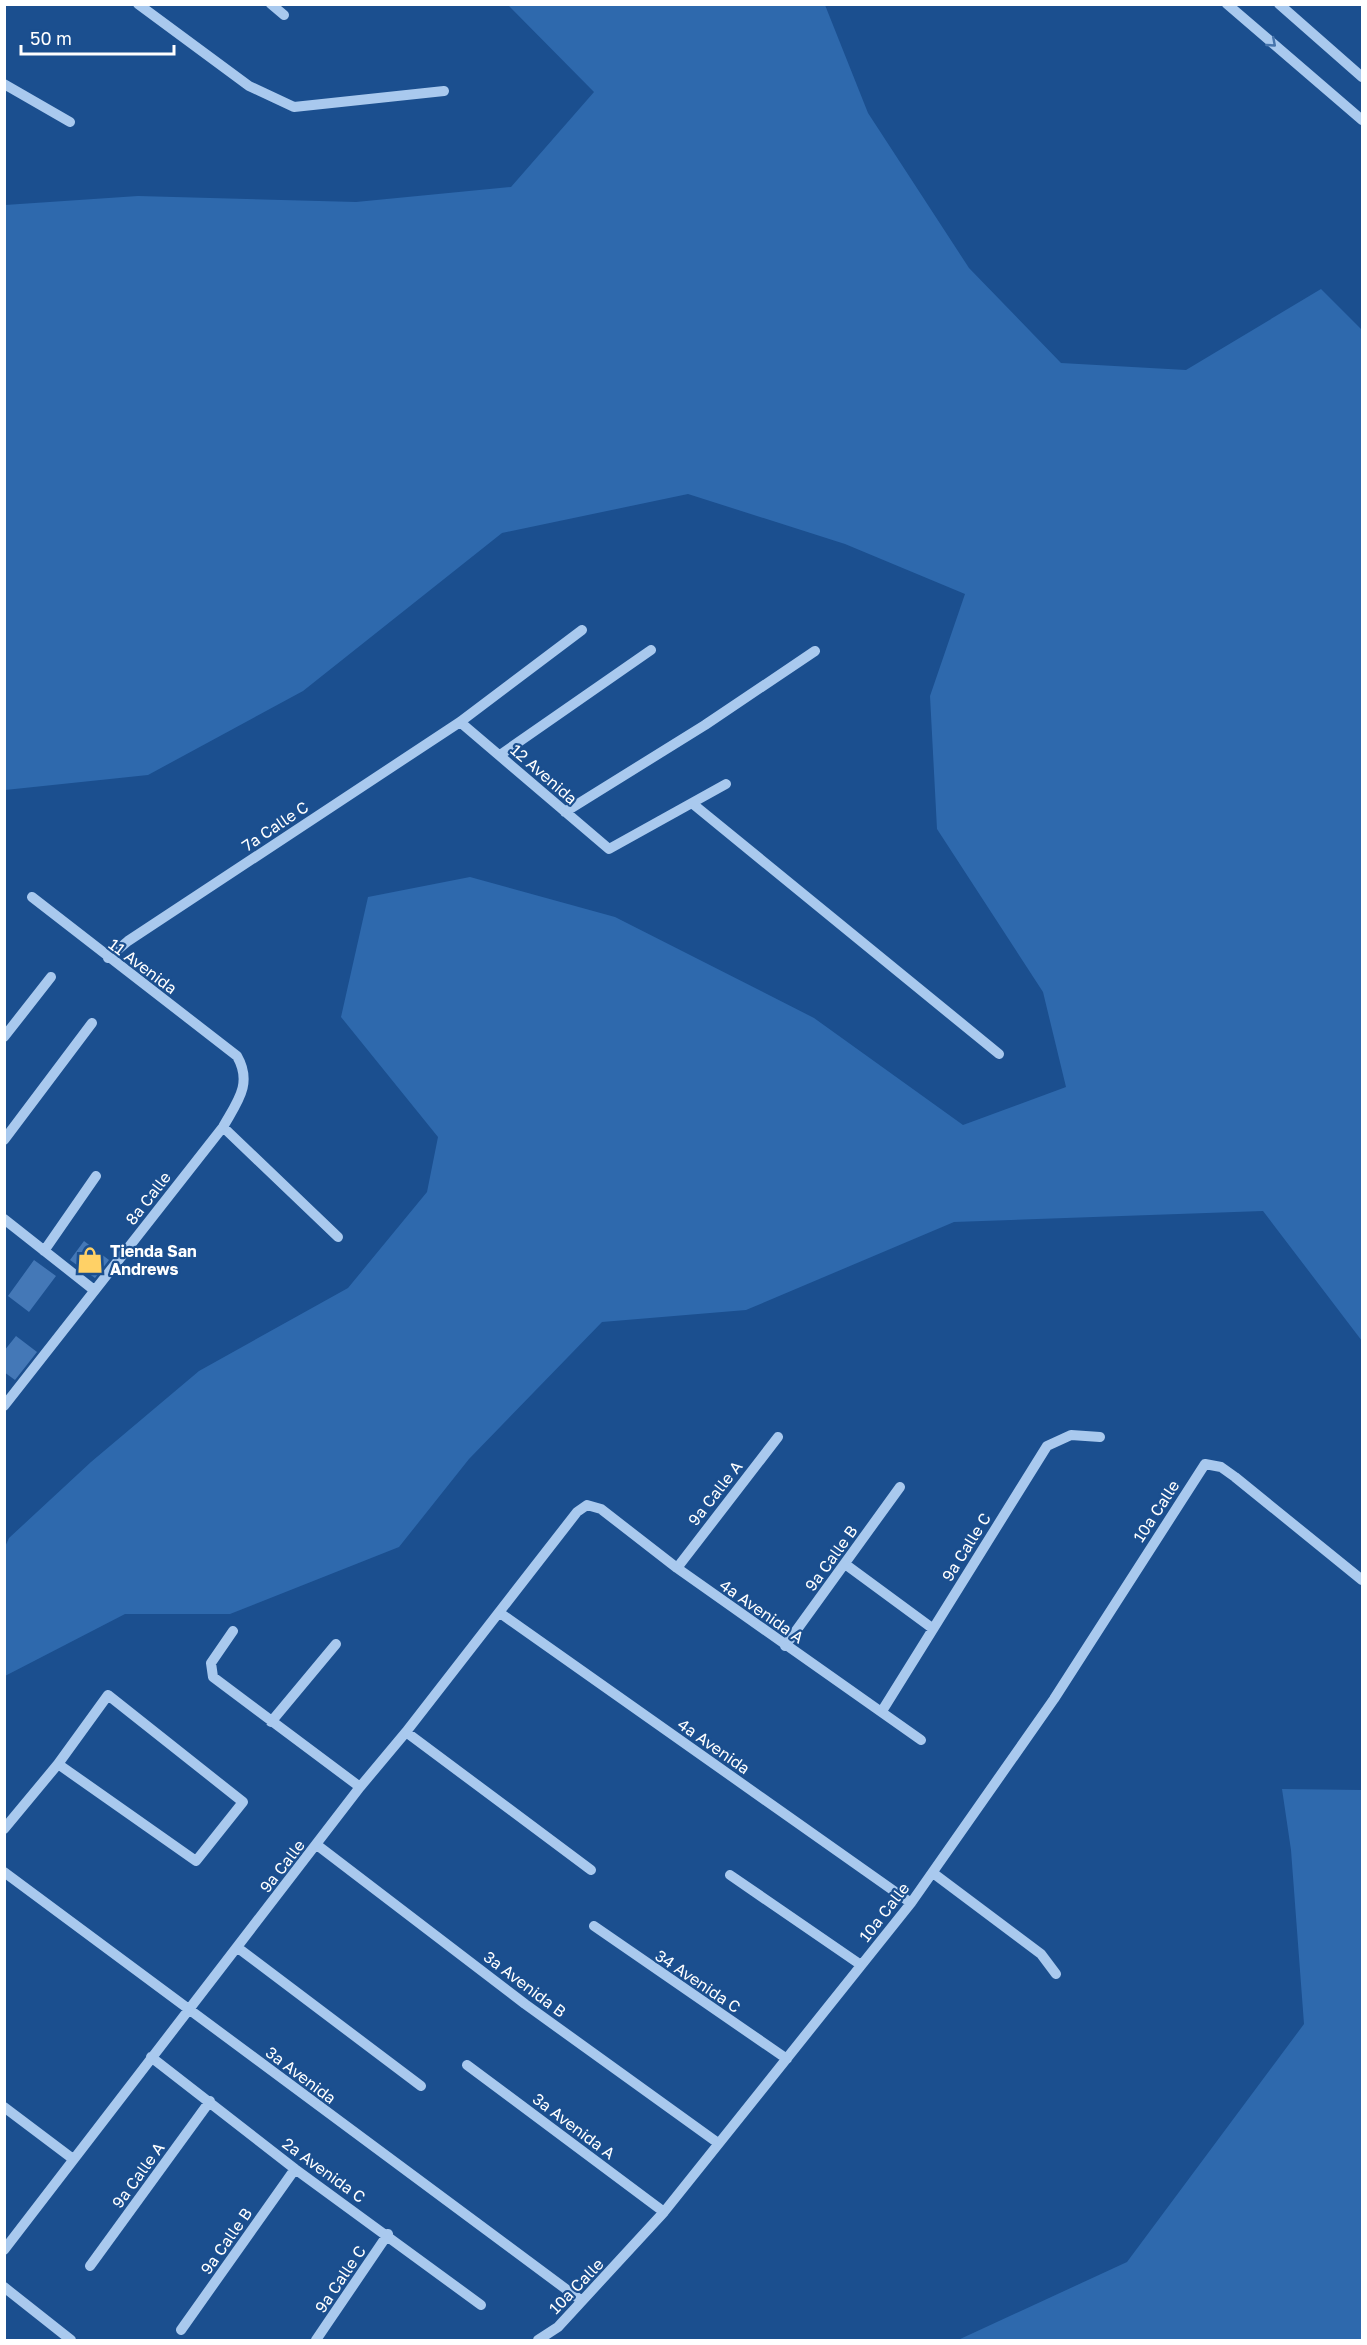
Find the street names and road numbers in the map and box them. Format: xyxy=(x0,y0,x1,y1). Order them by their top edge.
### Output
street label: 12 Avenida xyxy=(507,740,581,808)
street label: 7a Calle C xyxy=(238,796,312,855)
street label: 11 Avenida xyxy=(105,934,181,998)
street label: 8a Calle xyxy=(121,1167,175,1229)
street label: 9a Calle A xyxy=(683,1456,747,1529)
street label: 10a Calle xyxy=(1129,1476,1183,1546)
street label: 9a Calle C xyxy=(937,1509,995,1585)
street label: 9a Calle B xyxy=(800,1521,862,1595)
street label: 4a Avenida A xyxy=(716,1575,808,1648)
street label: 4a Avenida xyxy=(674,1714,754,1778)
street label: 9a Calle xyxy=(255,1835,309,1897)
street label: 10a Calle xyxy=(855,1878,913,1946)
street label: 34 Avenida C xyxy=(651,1945,745,2017)
street label: 3a Avenida B xyxy=(480,1947,570,2021)
street label: 3a Avenida xyxy=(262,2042,340,2108)
street label: 3a Avenida A xyxy=(529,2089,619,2164)
street label: 2a Avenida C xyxy=(279,2133,370,2207)
street label: 9a Calle A xyxy=(107,2138,169,2212)
street label: 9a Calle B xyxy=(196,2204,256,2278)
street label: 9a Calle C xyxy=(310,2241,370,2316)
street label: 10a Calle xyxy=(544,2254,608,2318)

